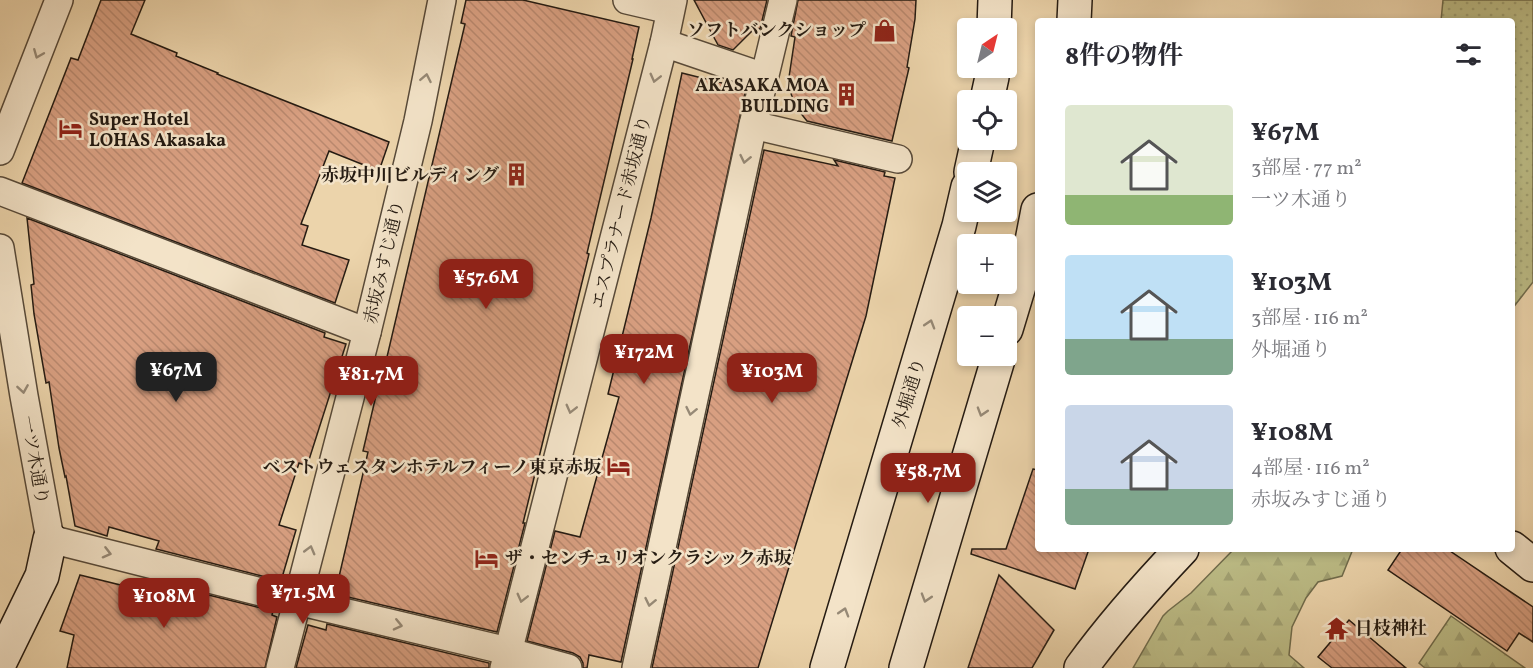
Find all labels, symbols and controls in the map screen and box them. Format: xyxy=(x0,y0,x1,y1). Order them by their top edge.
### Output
shop icon: ソフトバンクショップ xyxy=(871,17,897,43)
north arrow xyxy=(957,18,1017,78)
map controls xyxy=(957,18,1017,366)
place label: ソフトバンクショップ xyxy=(687,19,866,44)
icon: filters xyxy=(1452,38,1485,71)
text: 8件の物件 xyxy=(1065,39,1183,75)
one-way arrow xyxy=(33,48,45,59)
one-way arrow xyxy=(650,72,663,82)
one-way arrow xyxy=(419,73,432,83)
place label: AKASAKA MOA BUILDING xyxy=(695,74,829,120)
building icon: AKASAKA MOA BUILDING xyxy=(834,82,860,108)
button: locate xyxy=(957,90,1017,150)
place label: Super Hotel LOHAS Akasaka xyxy=(89,108,226,154)
street label: エスプラナード赤坂通り xyxy=(586,113,659,311)
text: ¥67M xyxy=(1251,115,1319,151)
hotel icon: Super Hotel LOHAS Akasaka xyxy=(58,116,84,142)
icon: home xyxy=(1113,129,1185,201)
one-way arrow xyxy=(740,154,753,164)
text: 3部屋 · 77 m² xyxy=(1251,155,1362,183)
building icon: 赤坂中川ビルディング xyxy=(504,162,530,188)
button: layers xyxy=(957,162,1017,222)
place label: 赤坂中川ビルディング xyxy=(321,164,499,189)
text: 一ツ木通り xyxy=(1251,187,1351,215)
street label: 赤坂みすじ通り xyxy=(359,198,412,327)
button: + xyxy=(957,234,1017,294)
pin: ¥57.6M xyxy=(437,259,535,310)
text: ¥57.6M xyxy=(453,264,519,292)
text: ¥103M xyxy=(1251,265,1332,301)
icon: home xyxy=(1113,279,1185,351)
text: 3部屋 · 116 m² xyxy=(1251,305,1368,333)
button: − xyxy=(957,306,1017,366)
one-way arrow xyxy=(923,319,935,330)
pin: ¥172M xyxy=(602,334,686,385)
text: 外堀通り xyxy=(1251,337,1331,365)
text: ¥172M xyxy=(614,339,674,367)
pin: ¥67M xyxy=(140,352,212,403)
pin: ¥103M xyxy=(730,353,814,404)
street label: 外堀通り xyxy=(888,355,933,432)
pin: ¥81.7M xyxy=(322,356,420,407)
text: ¥67M xyxy=(150,357,202,385)
text: ¥103M xyxy=(741,358,803,386)
text: ¥81.7M xyxy=(338,361,404,389)
one-way arrow xyxy=(16,384,28,394)
one-way arrow xyxy=(565,404,578,414)
one-way arrow xyxy=(685,406,698,416)
one-way arrow xyxy=(977,406,989,417)
street label: 一ツ木通り xyxy=(13,414,54,507)
text: ¥108M xyxy=(1251,415,1333,451)
icon: home xyxy=(1113,429,1185,501)
pin: ¥58.7M xyxy=(879,453,977,504)
hotel icon: ベストウェスタンホテルフィーノ東京赤坂 xyxy=(606,454,632,480)
text: 4部屋 · 116 m² xyxy=(1251,455,1370,483)
place label: ベストウェスタンホテルフィーノ東京赤坂 xyxy=(262,456,602,481)
text: ¥58.7M xyxy=(895,458,961,486)
text: 赤坂みすじ通り xyxy=(1251,487,1391,515)
one-way arrow xyxy=(102,545,112,558)
one-way arrow xyxy=(303,545,316,555)
hotel icon: ザ・センチュリオンクラシック赤坂 xyxy=(474,545,500,571)
place label: ザ・センチュリオンクラシック赤坂 xyxy=(505,547,793,572)
pin: ¥71.5M xyxy=(254,574,352,625)
pin: ¥108M xyxy=(122,578,206,629)
text: ¥71.5M xyxy=(271,579,335,607)
text: ¥108M xyxy=(132,583,196,611)
one-way arrow xyxy=(517,593,530,603)
one-way arrow xyxy=(921,593,933,603)
one-way arrow xyxy=(644,597,657,607)
one-way arrow xyxy=(837,607,849,618)
temple icon: 日枝神社 xyxy=(1324,615,1350,641)
place label: 日枝神社 xyxy=(1355,617,1427,642)
one-way arrow xyxy=(393,618,403,631)

